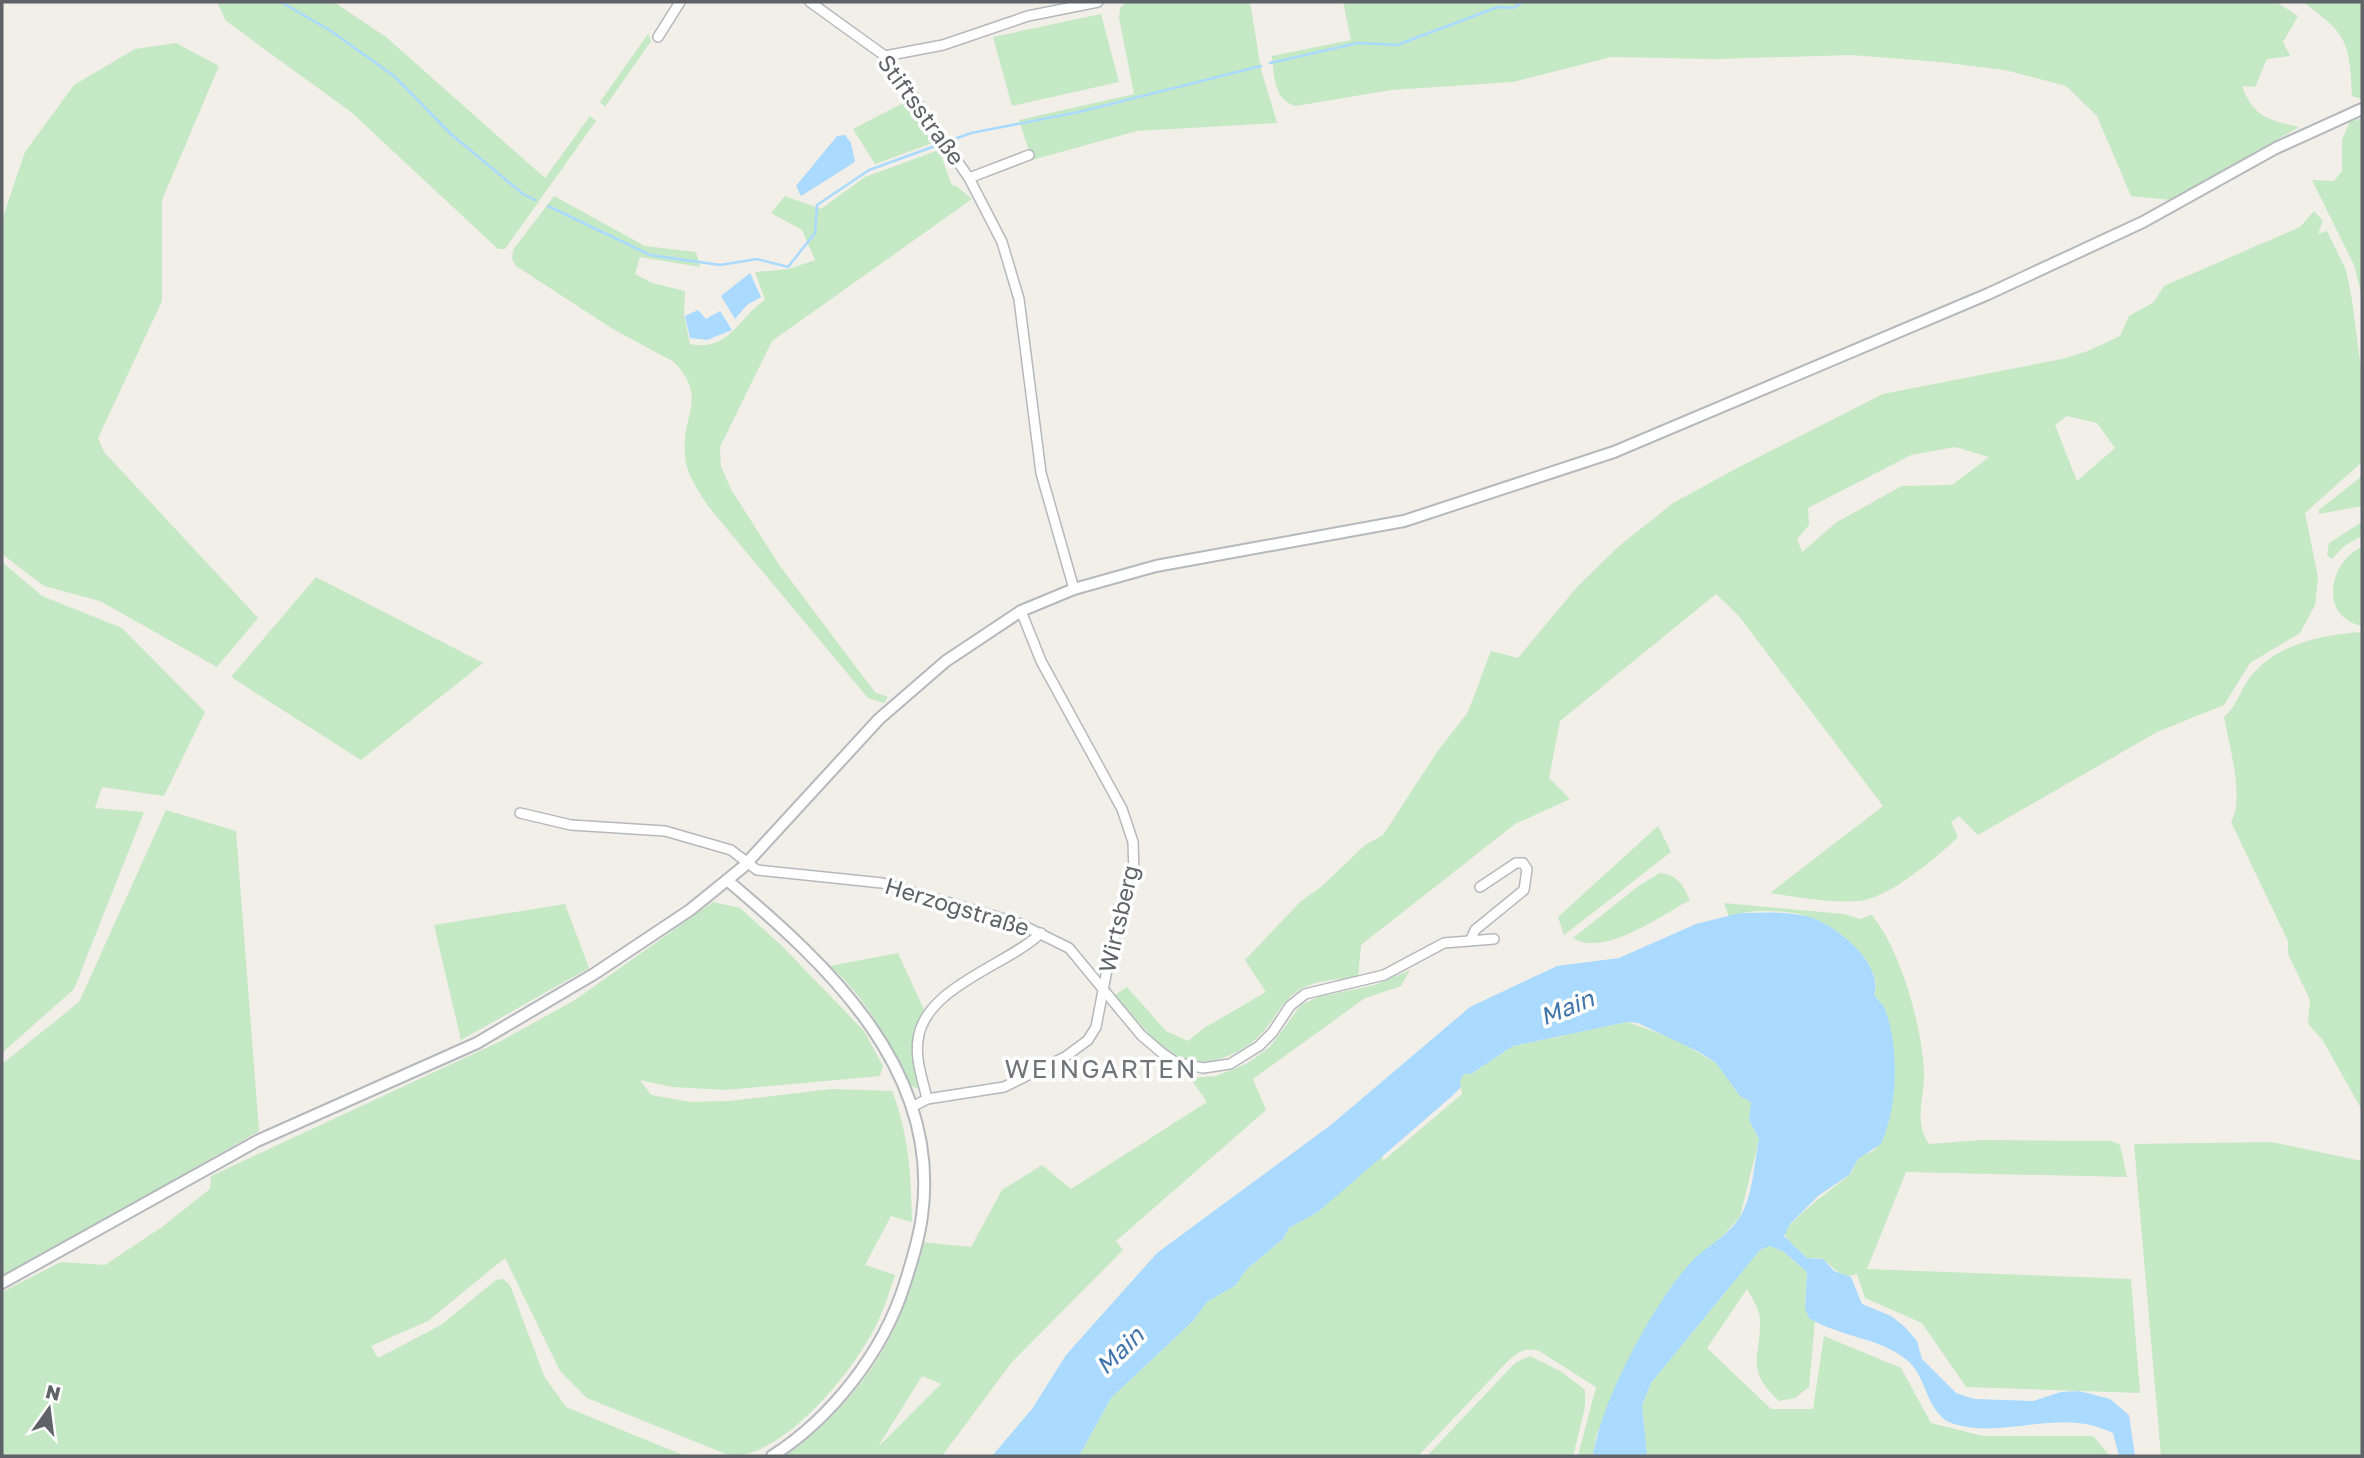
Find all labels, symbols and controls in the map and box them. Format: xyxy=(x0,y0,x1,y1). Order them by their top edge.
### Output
street label: Stiftsstraße xyxy=(872,49,971,170)
street label: Wirtsberg xyxy=(1092,862,1144,975)
street label: Herzogstraße xyxy=(882,871,1033,941)
water label: Main xyxy=(1535,982,1599,1030)
district label: WEINGARTEN xyxy=(1004,1053,1198,1084)
water label: Main xyxy=(1089,1319,1150,1380)
north arrow xyxy=(14,1374,84,1444)
text: N xyxy=(43,1379,63,1405)

